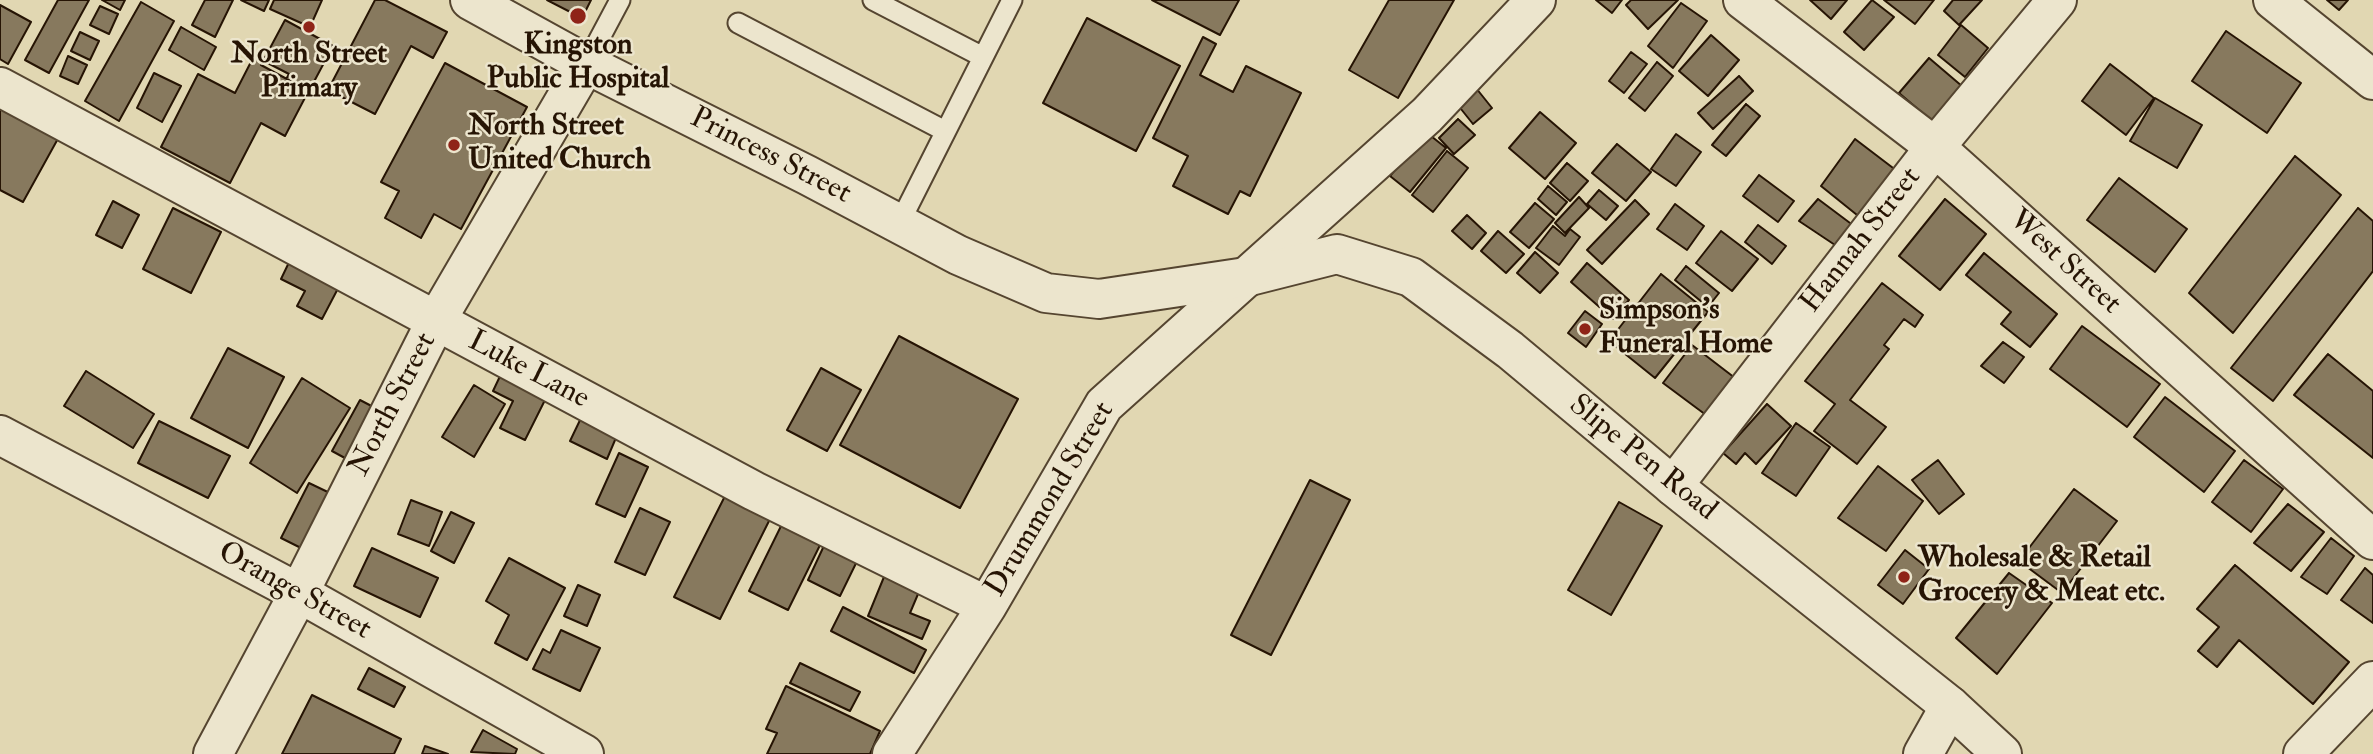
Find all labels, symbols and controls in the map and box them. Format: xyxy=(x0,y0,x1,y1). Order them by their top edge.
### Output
marker: Kingston Public Hospital xyxy=(568,6,588,26)
marker: North Street Primary xyxy=(301,19,317,35)
place label: Kingston Public Hospital xyxy=(487,29,669,100)
place label: North Street Primary xyxy=(231,38,387,108)
street label: Princess Street xyxy=(684,101,856,213)
place label: North Street United Church xyxy=(468,110,651,180)
marker: North Street United Church xyxy=(446,137,462,153)
street label: Hannah Street xyxy=(1794,161,1930,321)
street label: West Street xyxy=(2000,203,2128,323)
place label: Simpson's Funeral Home xyxy=(1599,294,1772,364)
marker: Simpson's Funeral Home xyxy=(1577,321,1593,337)
street label: Luke Lane xyxy=(461,324,595,418)
street label: North Street xyxy=(343,327,445,483)
street label: Slipe Pen Road xyxy=(1561,388,1723,530)
street label: Drummond Street xyxy=(979,396,1123,604)
street label: Orange Street xyxy=(211,535,377,649)
place label: Wholesale & Retail Grocery & Meat etc. xyxy=(1918,542,2165,612)
marker: Wholesale & Retail Grocery & Meat etc. xyxy=(1896,569,1912,585)

